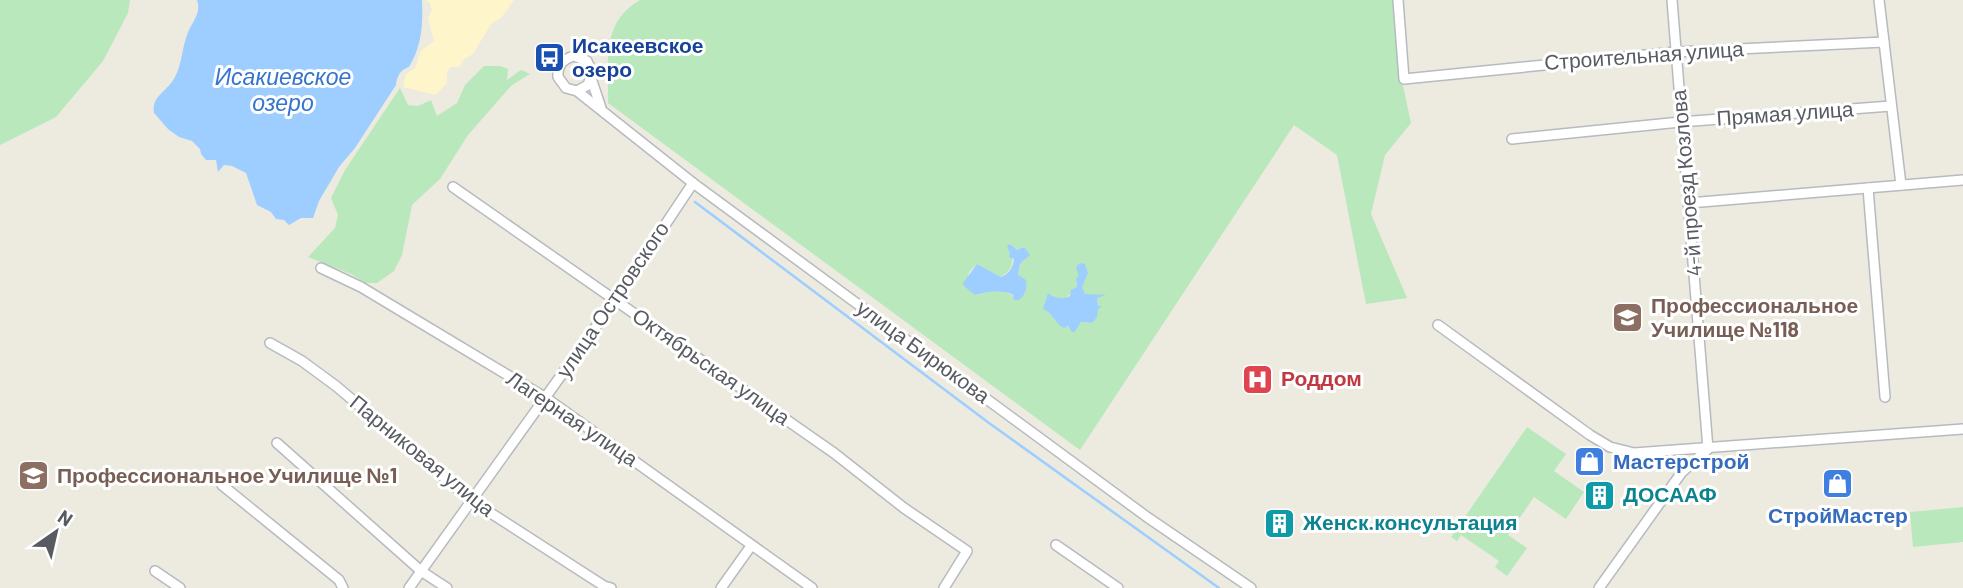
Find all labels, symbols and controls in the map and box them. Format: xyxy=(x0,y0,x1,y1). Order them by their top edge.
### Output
place label: Исакеевское озеро xyxy=(572,32,703,81)
street label: Строительная улица xyxy=(1543,35,1745,74)
bus stop icon: Исакеевское озеро xyxy=(532,41,566,75)
water label: Исакиевское озеро xyxy=(215,62,351,116)
street label: 4-й проезд Козлова xyxy=(1665,88,1706,277)
street label: Прямая улица xyxy=(1716,95,1855,130)
street label: улица Островского xyxy=(550,216,673,382)
place label: Профессиональное Училище №118 xyxy=(1651,292,1858,341)
street label: улица Бирюкова xyxy=(852,294,996,408)
school or university icon: Профессиональное Училище №118 xyxy=(1611,301,1645,335)
street label: Октябрьская улица xyxy=(628,302,796,430)
hospital icon: Роддом xyxy=(1241,362,1275,396)
street label: Лагерная улица xyxy=(503,365,643,471)
place label: Роддом xyxy=(1281,365,1362,390)
street label: Парниковая улица xyxy=(346,389,501,521)
shop icon: Мастерстрой xyxy=(1573,445,1607,479)
place label: Мастерстрой xyxy=(1613,448,1749,473)
school or university icon: Профессиональное Училище №1 xyxy=(17,459,51,493)
place label: Профессиональное Училище №1 xyxy=(57,462,397,487)
shop icon: СтройМастер xyxy=(1821,467,1855,501)
building icon: ДОСААФ xyxy=(1583,478,1617,512)
place label: ДОСААФ xyxy=(1623,481,1717,506)
north arrow xyxy=(21,497,91,567)
place label: СтройМастер xyxy=(1768,502,1908,527)
text: N xyxy=(54,504,77,531)
building icon: Женск.консультация xyxy=(1263,506,1297,540)
place label: Женск.консультация xyxy=(1302,509,1517,534)

